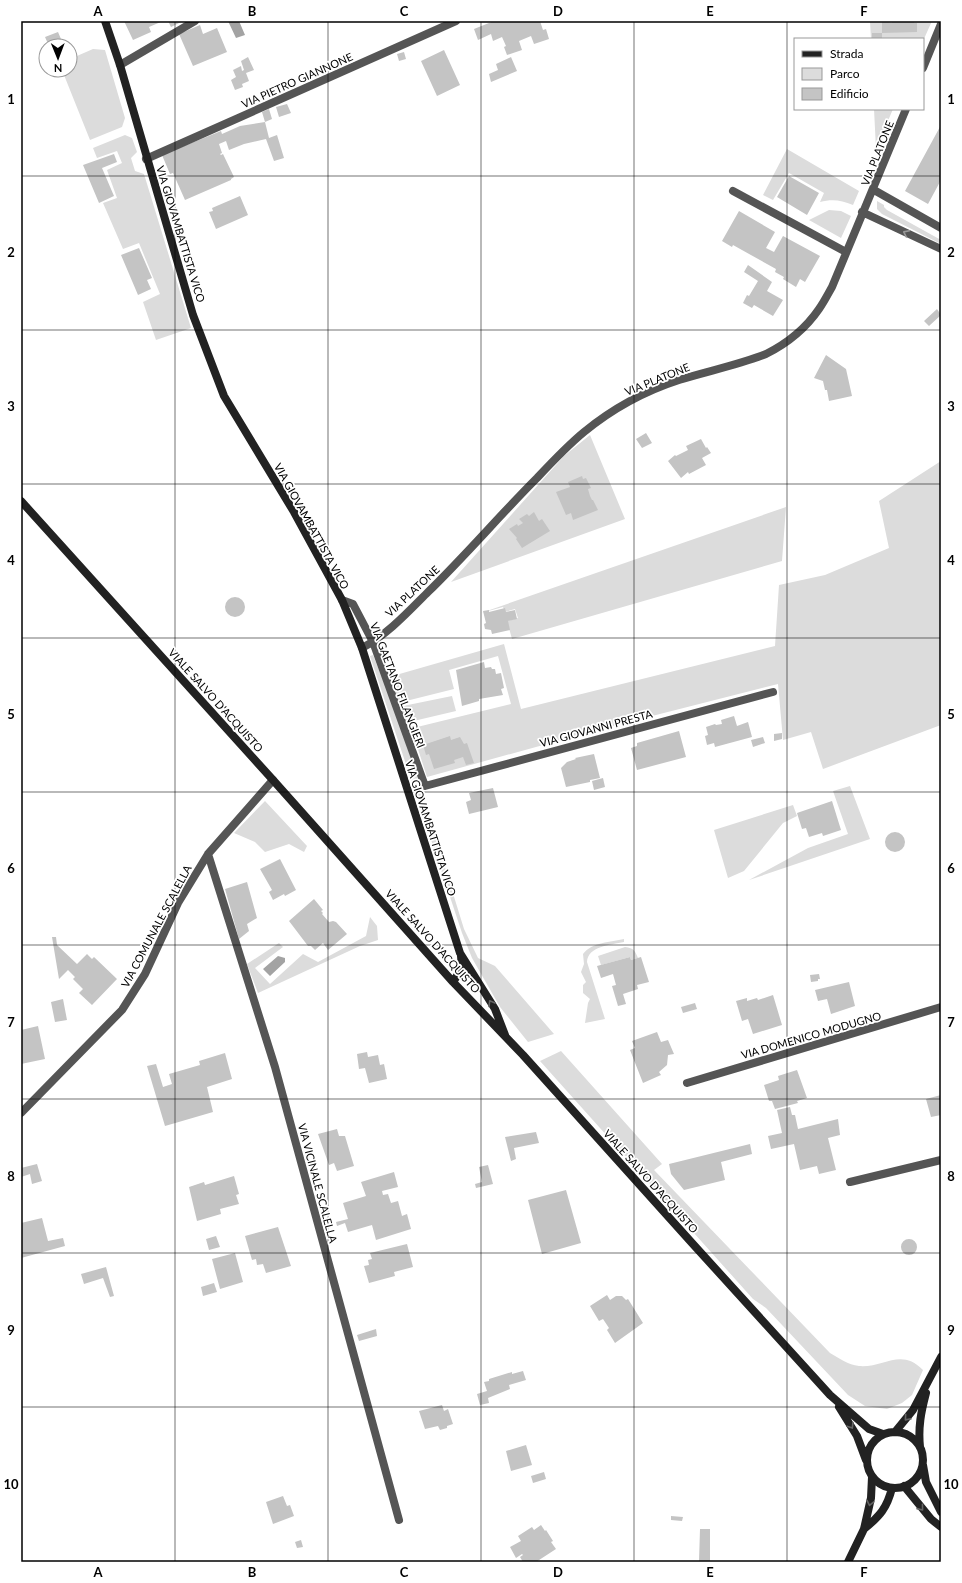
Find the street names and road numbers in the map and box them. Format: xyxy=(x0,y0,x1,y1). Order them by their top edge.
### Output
street label: VIA PIETRO GIANNONE xyxy=(239,50,355,110)
street label: VIA PLATONE xyxy=(858,119,896,187)
street label: VIA GIOVAMBATTISTA VICO xyxy=(154,164,208,304)
street label: VIA PLATONE xyxy=(623,360,691,398)
street label: VIA GIOVAMBATTISTA VICO xyxy=(272,461,352,591)
street label: VIA PLATONE xyxy=(382,563,442,619)
street label: VIA GAETANO FILANGIERI xyxy=(368,620,428,750)
street label: VIALE SALVO D'ACQUISTO xyxy=(166,646,266,755)
street label: VIA GIOVANNI PRESTA xyxy=(538,707,654,749)
street label: VIA GIOVAMBATTISTA VICO xyxy=(403,758,459,898)
street label: VIA COMUNALE SCALELLA xyxy=(118,862,194,989)
street label: VIALE SALVO D'ACQUISTO xyxy=(383,887,483,996)
street label: VIA DOMENICO MODUGNO xyxy=(739,1009,883,1061)
street label: VIA VICINALE SCALELLA xyxy=(296,1122,340,1245)
street label: VIALE SALVO D'ACQUISTO xyxy=(601,1127,701,1236)

